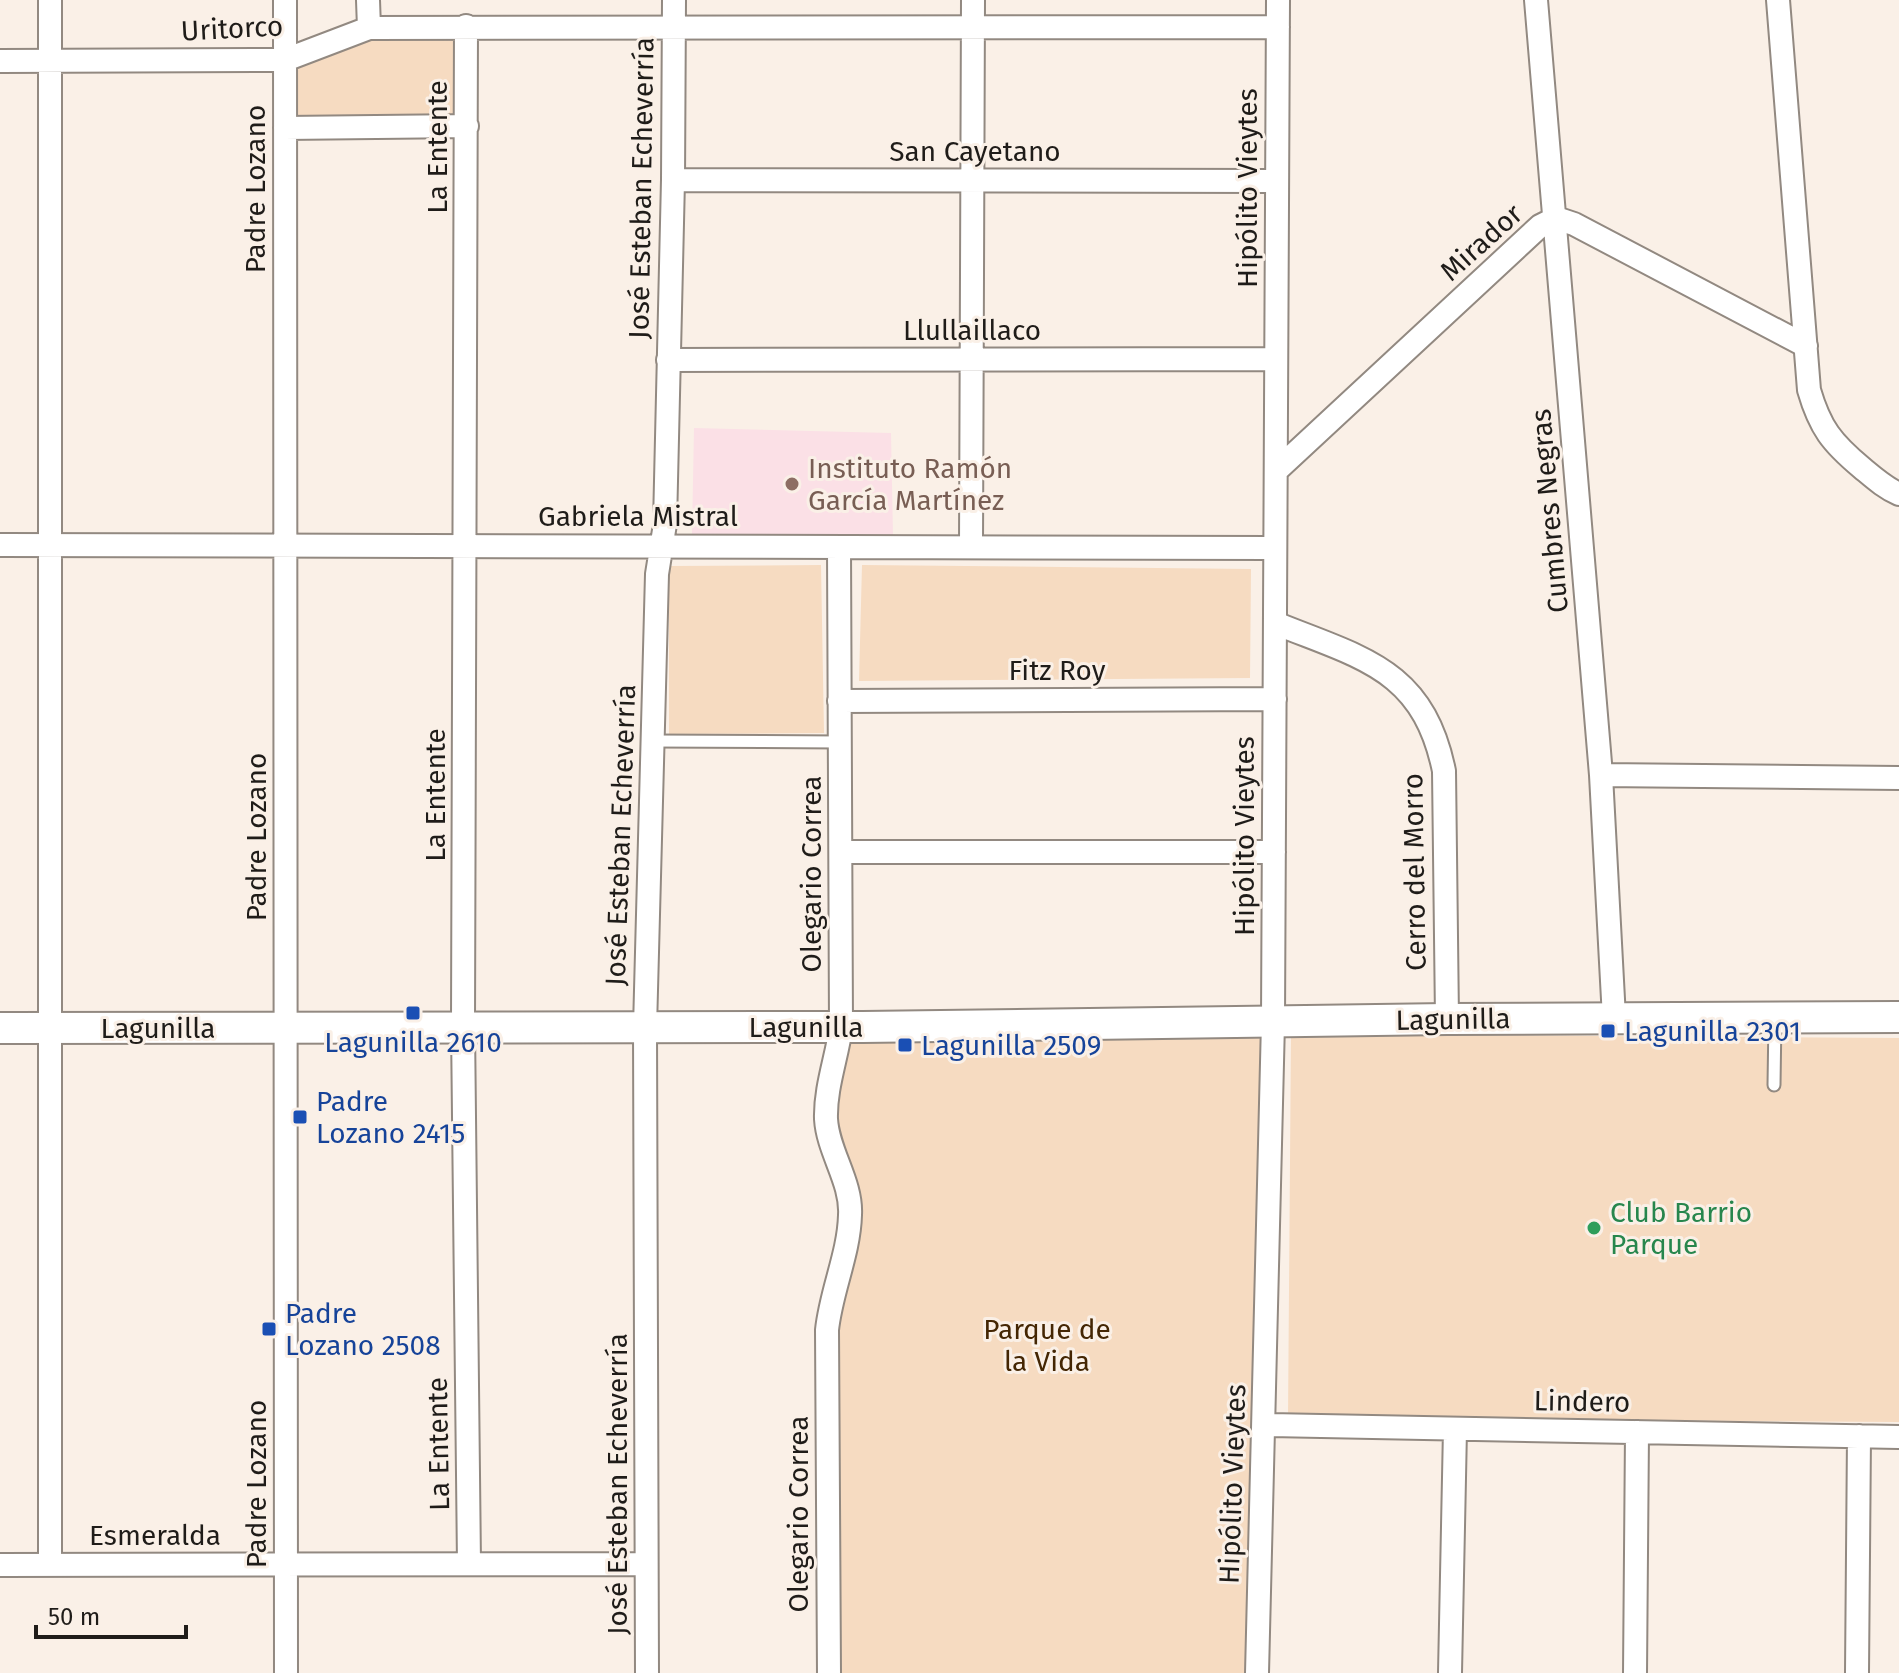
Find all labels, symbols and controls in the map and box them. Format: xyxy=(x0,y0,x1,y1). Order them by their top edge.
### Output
street label: Uritorco xyxy=(180,9,284,48)
street label: José Esteban Echeverría xyxy=(622,37,661,339)
street label: La Entente xyxy=(421,80,454,214)
street label: Hipólito Vieytes xyxy=(1231,88,1264,288)
street label: Padre Lozano xyxy=(239,105,272,273)
street label: San Cayetano xyxy=(889,135,1061,168)
street label: Mirador xyxy=(1434,197,1529,288)
street label: Llullaillaco xyxy=(903,314,1041,347)
street label: Cumbres Negras xyxy=(1524,408,1575,614)
place label: Instituto Ramón García Martínez xyxy=(808,452,1012,517)
marker: Instituto Ramón García Martínez xyxy=(783,475,801,493)
street label: Gabriela Mistral xyxy=(538,500,738,533)
street label: Fitz Roy xyxy=(1009,654,1106,687)
street label: José Esteban Echeverría xyxy=(599,684,642,986)
street label: La Entente xyxy=(419,728,452,862)
street label: Hipólito Vieytes xyxy=(1228,736,1261,936)
street label: Padre Lozano xyxy=(240,753,273,921)
street label: Cerro del Morro xyxy=(1396,773,1433,971)
street label: Olegario Correa xyxy=(795,776,828,972)
street label: Lagunilla xyxy=(1395,1002,1511,1037)
marker: Lagunilla 2610 xyxy=(404,1004,422,1022)
street label: Lagunilla xyxy=(749,1011,864,1044)
street label: Lagunilla xyxy=(101,1012,216,1045)
place label: Lagunilla 2301 xyxy=(1624,1015,1801,1048)
marker: Lagunilla 2301 xyxy=(1599,1022,1617,1040)
place label: Lagunilla 2610 xyxy=(324,1026,502,1059)
place label: Lagunilla 2509 xyxy=(921,1029,1101,1062)
marker: Lagunilla 2509 xyxy=(896,1036,914,1054)
place label: Padre Lozano 2415 xyxy=(316,1085,465,1150)
marker: Padre Lozano 2415 xyxy=(291,1108,309,1126)
place label: Club Barrio Parque xyxy=(1610,1196,1752,1261)
marker: Club Barrio Parque xyxy=(1585,1219,1603,1237)
place label: Padre Lozano 2508 xyxy=(285,1297,441,1362)
park label: Parque de la Vida xyxy=(983,1313,1111,1378)
marker: Padre Lozano 2508 xyxy=(260,1320,278,1338)
street label: José Esteban Echeverría xyxy=(601,1333,634,1635)
street label: La Entente xyxy=(421,1377,456,1511)
street label: Hipólito Vieytes xyxy=(1213,1384,1252,1584)
street label: Lindero xyxy=(1533,1384,1631,1419)
street label: Padre Lozano xyxy=(240,1400,273,1568)
street label: Olegario Correa xyxy=(782,1416,815,1612)
street label: Esmeralda xyxy=(89,1519,221,1552)
scale bar xyxy=(36,1589,186,1639)
text: 50 m xyxy=(48,1603,100,1631)

